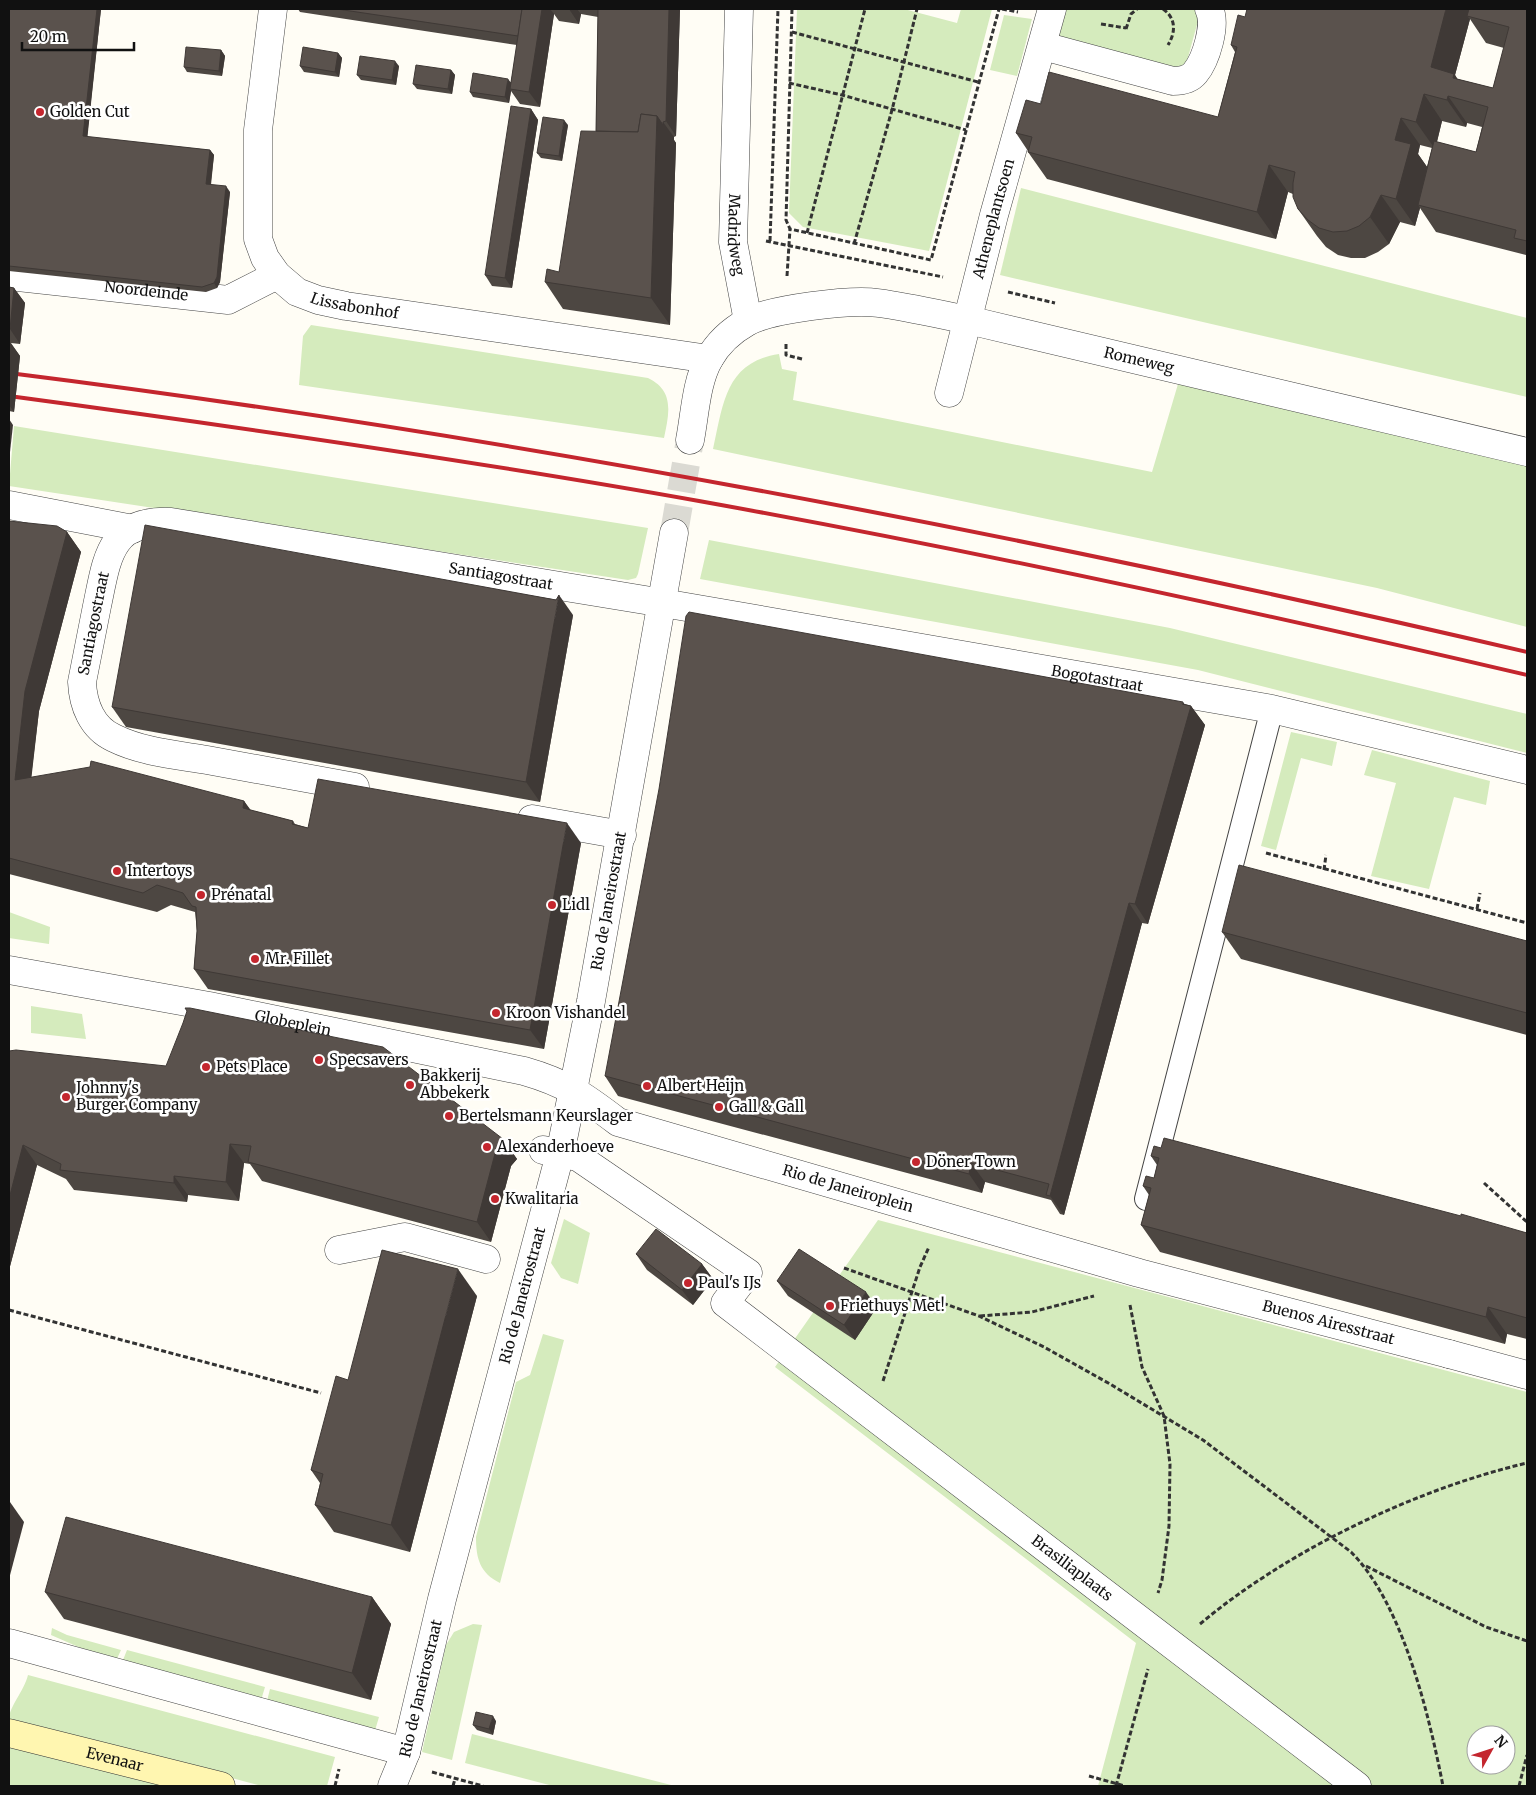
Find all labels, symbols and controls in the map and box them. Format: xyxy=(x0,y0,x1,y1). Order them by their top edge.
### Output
scale bar xyxy=(22,20,135,52)
text: 20 m xyxy=(30,27,67,46)
place label: Golden Cut xyxy=(50,102,130,121)
marker: Golden Cut xyxy=(34,106,46,118)
street label: Atheneplantsoen xyxy=(968,156,1018,281)
street label: Madridweg xyxy=(724,194,749,277)
street label: Noordeinde xyxy=(103,276,189,305)
street label: Lissabonhof xyxy=(308,288,401,323)
street label: Romeweg xyxy=(1102,342,1176,377)
street label: Santiagostraat xyxy=(447,558,555,594)
street label: Santiagostraat xyxy=(74,569,113,677)
street label: Bogotastraat xyxy=(1050,661,1145,695)
street label: Rio de Janeirostraat xyxy=(587,830,630,972)
place label: Intertoys xyxy=(127,861,192,880)
marker: Intertoys xyxy=(111,865,123,877)
place label: Prénatal xyxy=(211,885,272,904)
marker: Prénatal xyxy=(195,889,207,901)
place label: Lidl xyxy=(562,895,590,914)
marker: Lidl xyxy=(546,899,558,911)
place label: Mr. Fillet xyxy=(265,949,330,968)
marker: Mr. Fillet xyxy=(249,953,261,965)
place label: Kroon Vishandel xyxy=(506,1003,626,1022)
street label: Globeplein xyxy=(253,1006,333,1040)
marker: Kroon Vishandel xyxy=(490,1007,502,1019)
place label: Specsavers xyxy=(329,1050,409,1069)
marker: Specsavers xyxy=(313,1054,325,1066)
place label: Pets Place xyxy=(216,1057,288,1076)
marker: Pets Place xyxy=(200,1061,212,1073)
place label: Bakkerij Abbekerk xyxy=(419,1066,490,1102)
place label: Albert Heijn xyxy=(656,1076,744,1095)
place label: Johnny's Burger Company xyxy=(75,1078,198,1114)
marker: Bakkerij Abbekerk xyxy=(404,1079,416,1091)
marker: Albert Heijn xyxy=(641,1080,653,1092)
marker: Johnny's Burger Company xyxy=(60,1091,72,1103)
place label: Gall & Gall xyxy=(729,1097,804,1116)
marker: Gall & Gall xyxy=(713,1101,725,1113)
place label: Bertelsmann Keurslager xyxy=(459,1106,633,1125)
marker: Bertelsmann Keurslager xyxy=(443,1110,455,1122)
place label: Alexanderhoeve xyxy=(496,1137,614,1156)
marker: Alexanderhoeve xyxy=(481,1141,493,1153)
place label: Döner Town xyxy=(926,1152,1016,1171)
marker: Döner Town xyxy=(910,1156,922,1168)
street label: Rio de Janeiroplein xyxy=(780,1160,916,1216)
place label: Kwalitaria xyxy=(505,1189,579,1208)
marker: Kwalitaria xyxy=(489,1193,501,1205)
street label: Rio de Janeirostraat xyxy=(495,1225,549,1366)
place label: Paul's IJs xyxy=(698,1273,761,1292)
marker: Paul's IJs xyxy=(682,1277,694,1289)
place label: Friethuys Met! xyxy=(840,1296,945,1315)
street label: Buenos Airesstraat xyxy=(1261,1296,1397,1348)
marker: Friethuys Met! xyxy=(824,1300,836,1312)
street label: Brasiliaplaats xyxy=(1028,1531,1117,1605)
street label: Rio de Janeirostraat xyxy=(395,1617,446,1759)
north arrow xyxy=(1466,1725,1516,1775)
text: N xyxy=(1491,1732,1511,1752)
street label: Evenaar xyxy=(84,1743,146,1775)

